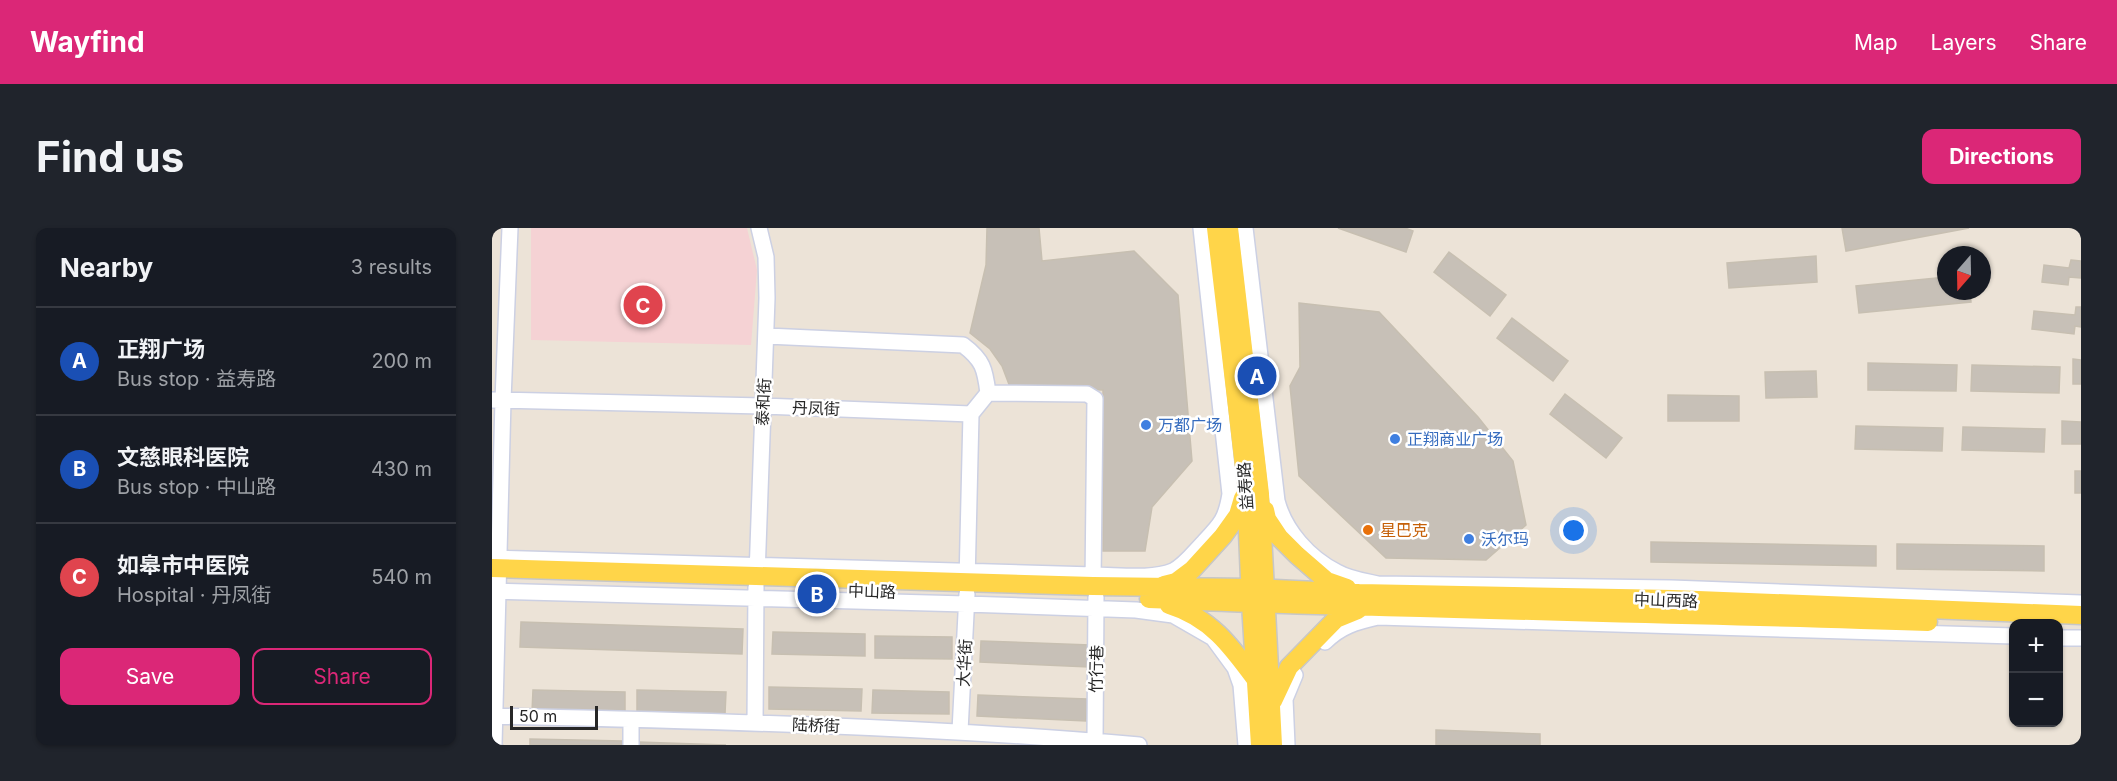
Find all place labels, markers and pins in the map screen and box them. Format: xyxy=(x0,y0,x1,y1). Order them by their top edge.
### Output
pin: C xyxy=(624,282,662,328)
pin: A xyxy=(1238,354,1276,398)
place label: 万都广场 xyxy=(1158,415,1222,435)
marker: 万都广场 xyxy=(1139,418,1153,432)
place label: 正翔商业广场 xyxy=(1407,429,1503,449)
marker: 正翔商业广场 xyxy=(1388,432,1402,446)
place label: 星巴克 xyxy=(1380,520,1428,540)
marker: 星巴克 xyxy=(1361,523,1375,537)
place label: 沃尔玛 xyxy=(1481,529,1529,549)
marker: 沃尔玛 xyxy=(1462,532,1476,546)
pin: B xyxy=(798,572,836,616)

